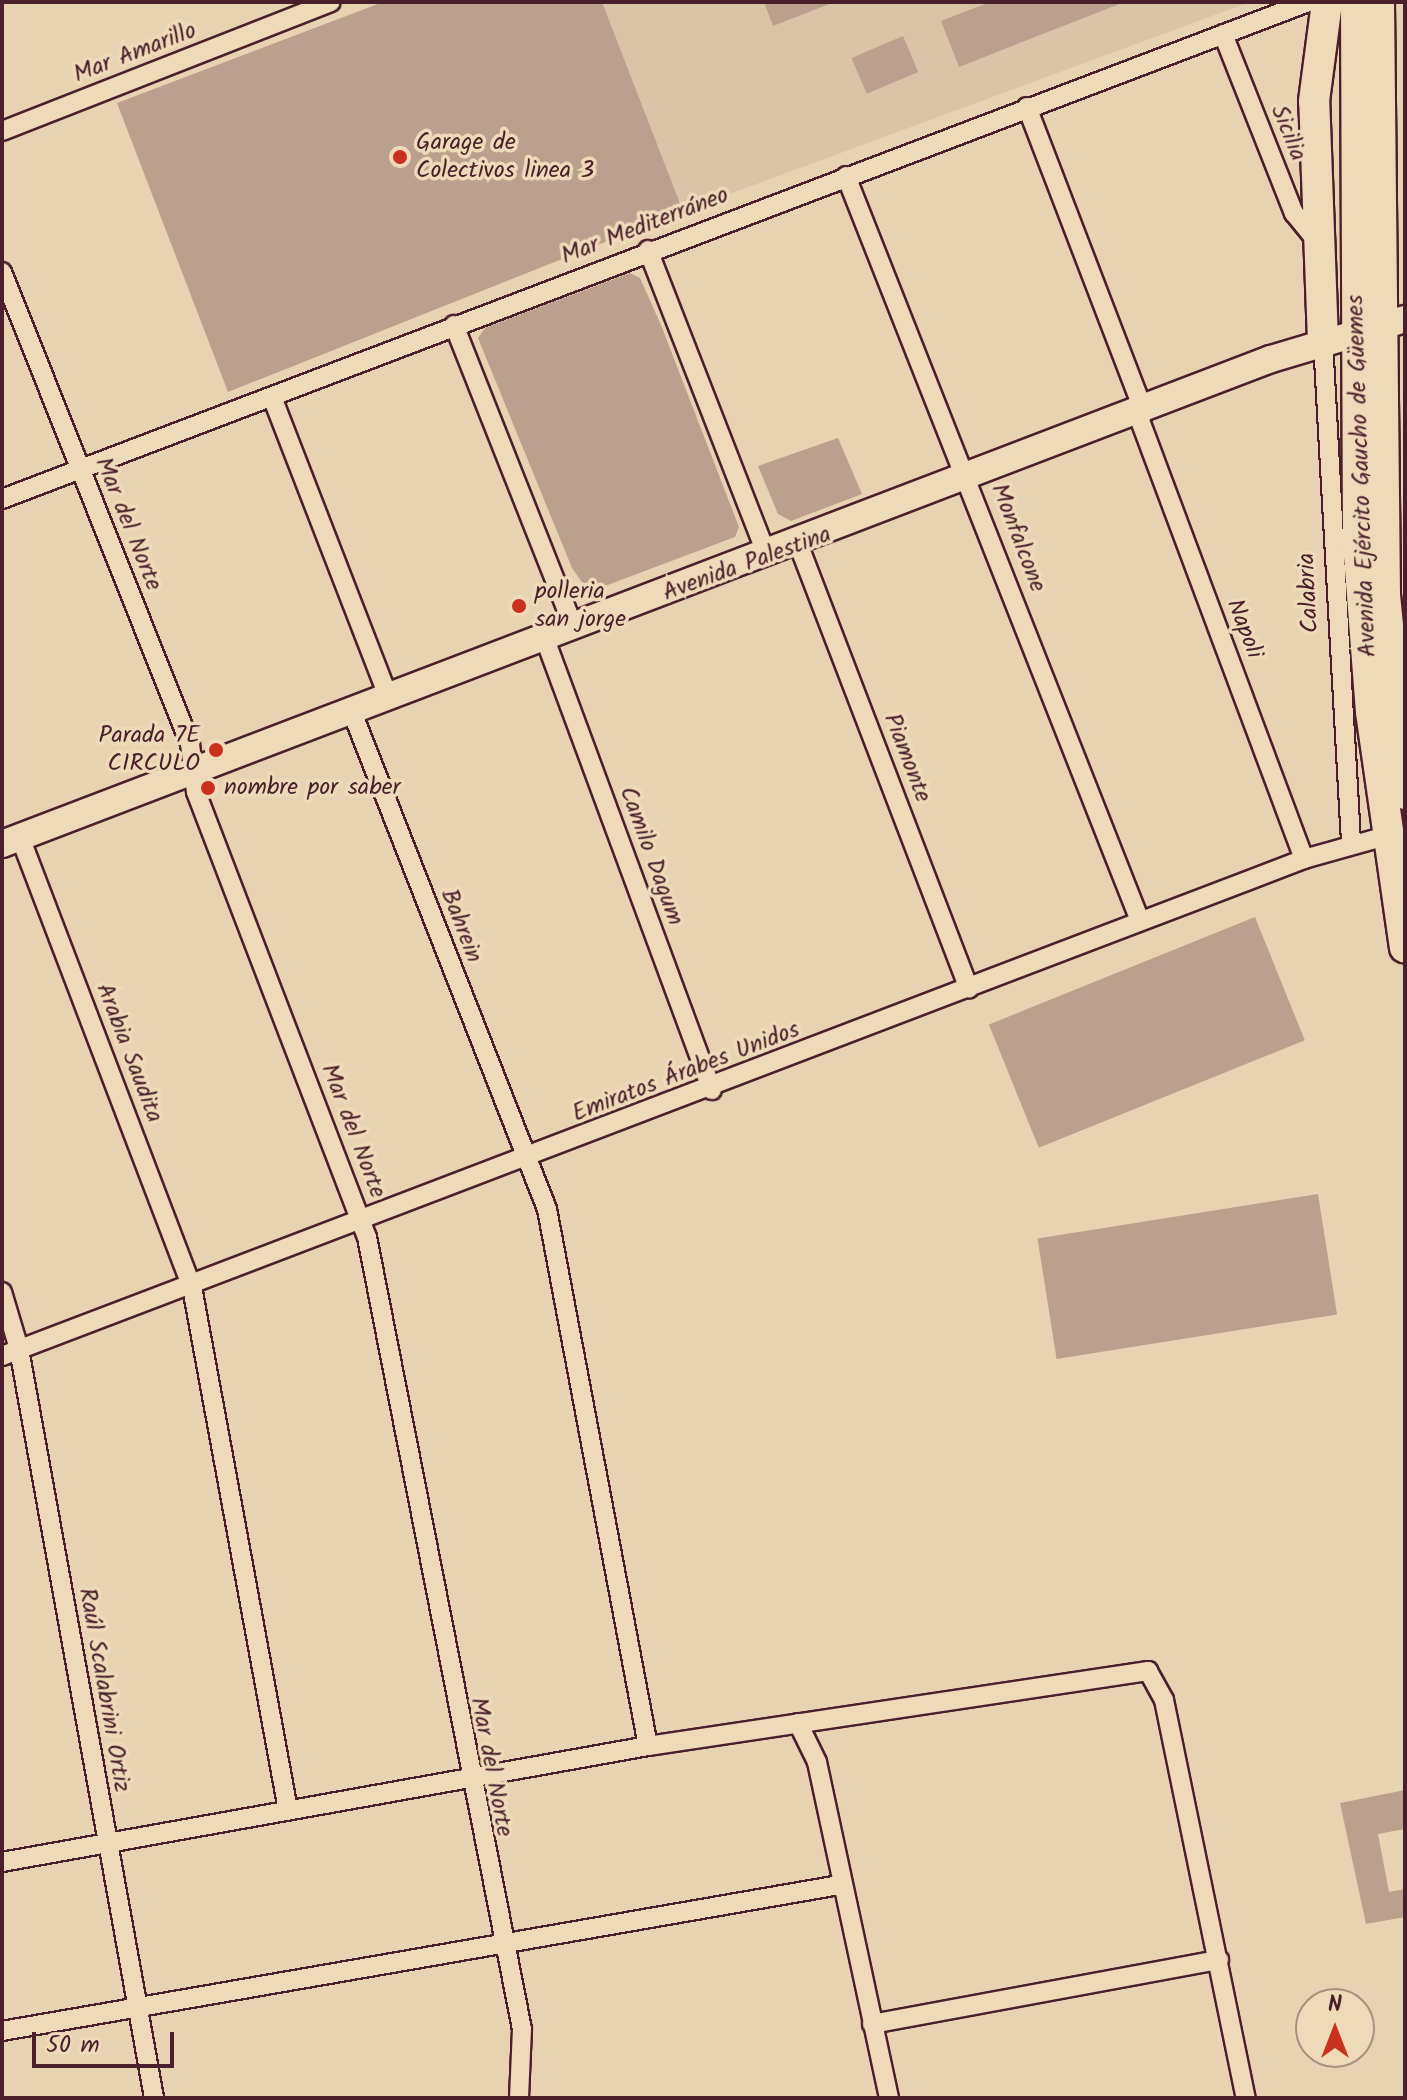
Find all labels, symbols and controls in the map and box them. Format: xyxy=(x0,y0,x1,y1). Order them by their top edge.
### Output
street label: Mar Amarillo xyxy=(70,16,200,90)
street label: Sicilia xyxy=(1264,101,1312,165)
place label: Garage de Colectivos linea 3 xyxy=(416,129,594,185)
marker: Garage de Colectivos linea 3 xyxy=(391,148,409,166)
street label: Mar Mediterráneo xyxy=(557,181,733,271)
street label: Avenida Ejército Gaucho de Güemes xyxy=(1341,294,1383,658)
street label: Mar del Norte xyxy=(88,453,168,595)
street label: Monfalcone xyxy=(984,480,1052,596)
street label: Avenida Palestina xyxy=(659,520,835,608)
street label: Calabria xyxy=(1293,552,1325,634)
place label: polleria san jorge xyxy=(535,578,626,634)
street label: Napoli xyxy=(1220,595,1268,663)
marker: polleria san jorge xyxy=(510,597,528,615)
street label: Piamonte xyxy=(877,709,937,807)
place label: Parada 7E CIRCULO xyxy=(99,722,200,778)
marker: Parada 7E CIRCULO xyxy=(207,741,225,759)
place label: nombre por saber xyxy=(224,774,400,802)
marker: nombre por saber xyxy=(199,779,217,797)
street label: Camilo Dagum xyxy=(613,783,689,929)
street label: Bahrein xyxy=(434,885,488,967)
street label: Arabia Saudita xyxy=(89,979,169,1127)
street label: Emiratos Árabes Unidos xyxy=(568,1015,804,1129)
street label: Mar del Norte xyxy=(314,1060,392,1202)
street label: Raúl Scalabrini Ortiz xyxy=(72,1586,136,1794)
street label: Mar del Norte xyxy=(463,1695,519,1839)
north arrow xyxy=(1295,1988,1375,2068)
text: N xyxy=(1328,1988,1342,2023)
scale bar xyxy=(36,2016,178,2066)
text: 50 m xyxy=(46,2026,100,2065)

